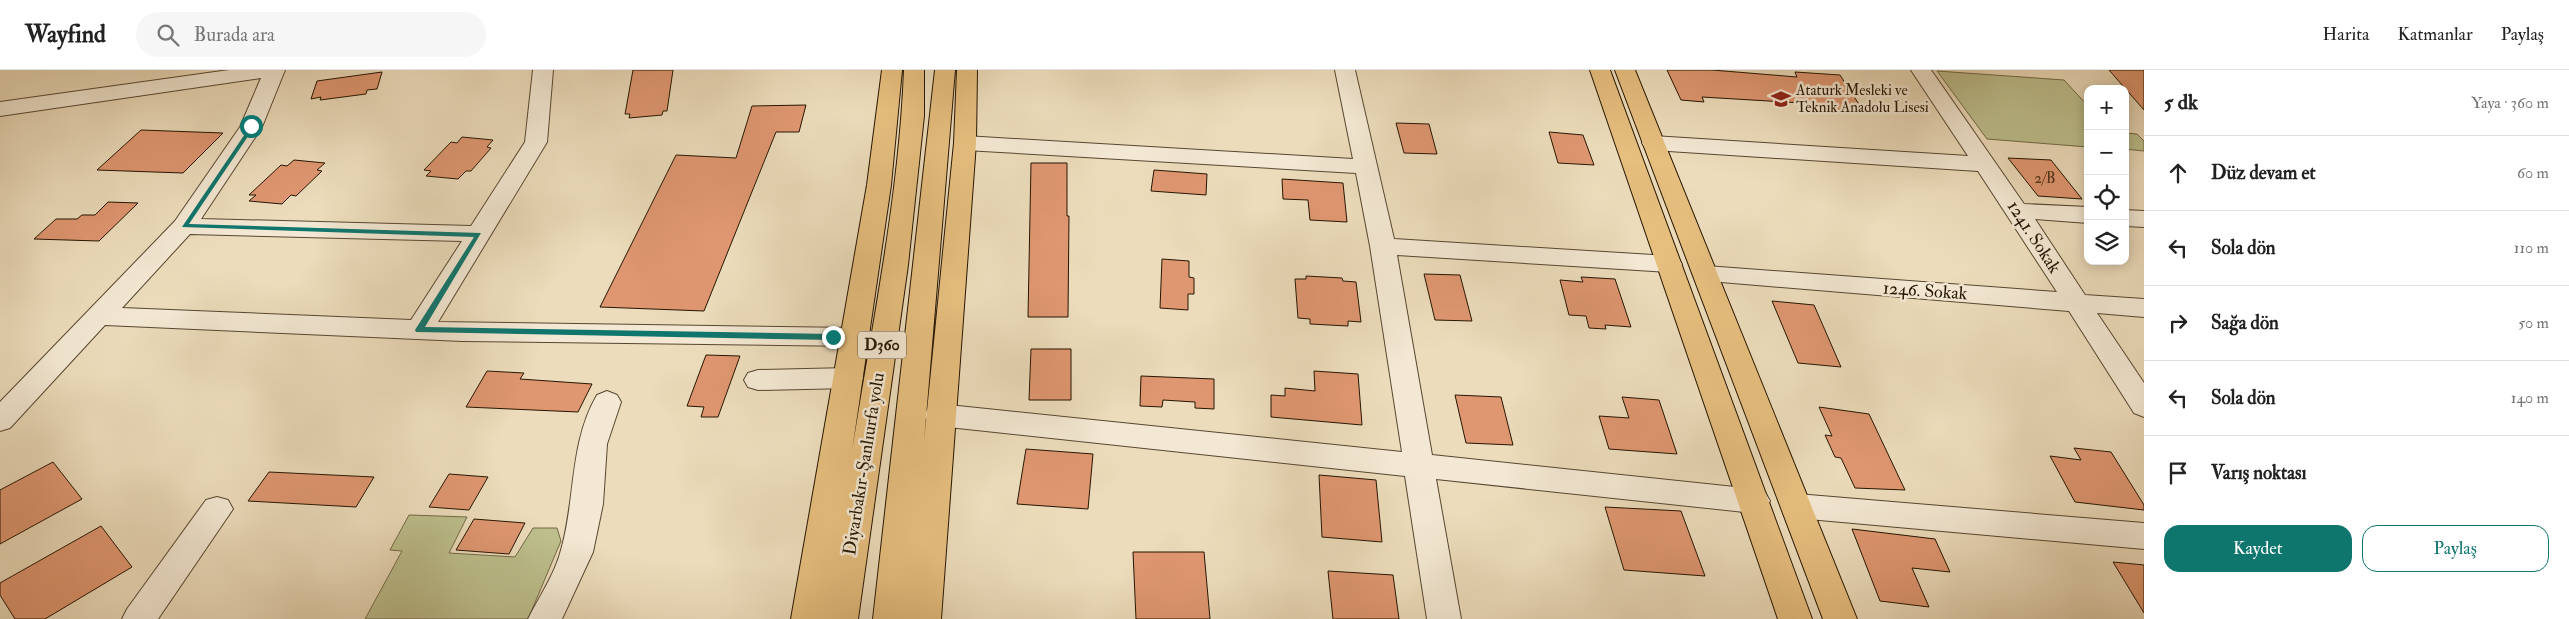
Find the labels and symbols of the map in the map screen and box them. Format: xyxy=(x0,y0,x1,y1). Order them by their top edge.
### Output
place label: Ataturk Mesleki ve Teknik Anadolu Lisesi xyxy=(1795,81,1929,117)
school or university icon: Ataturk Mesleki ve Teknik Anadolu Lisesi xyxy=(1770,88,1792,110)
route start xyxy=(240,115,263,138)
house number: 2/B xyxy=(2034,169,2056,188)
street label: 1241. Sokak xyxy=(2002,196,2066,278)
street label: 1246. Sokak xyxy=(1882,277,1968,305)
route end xyxy=(822,326,845,349)
road number: D360 xyxy=(858,332,906,358)
street label: Diyarbakır-Şanlıurfa yolu xyxy=(838,371,890,557)

